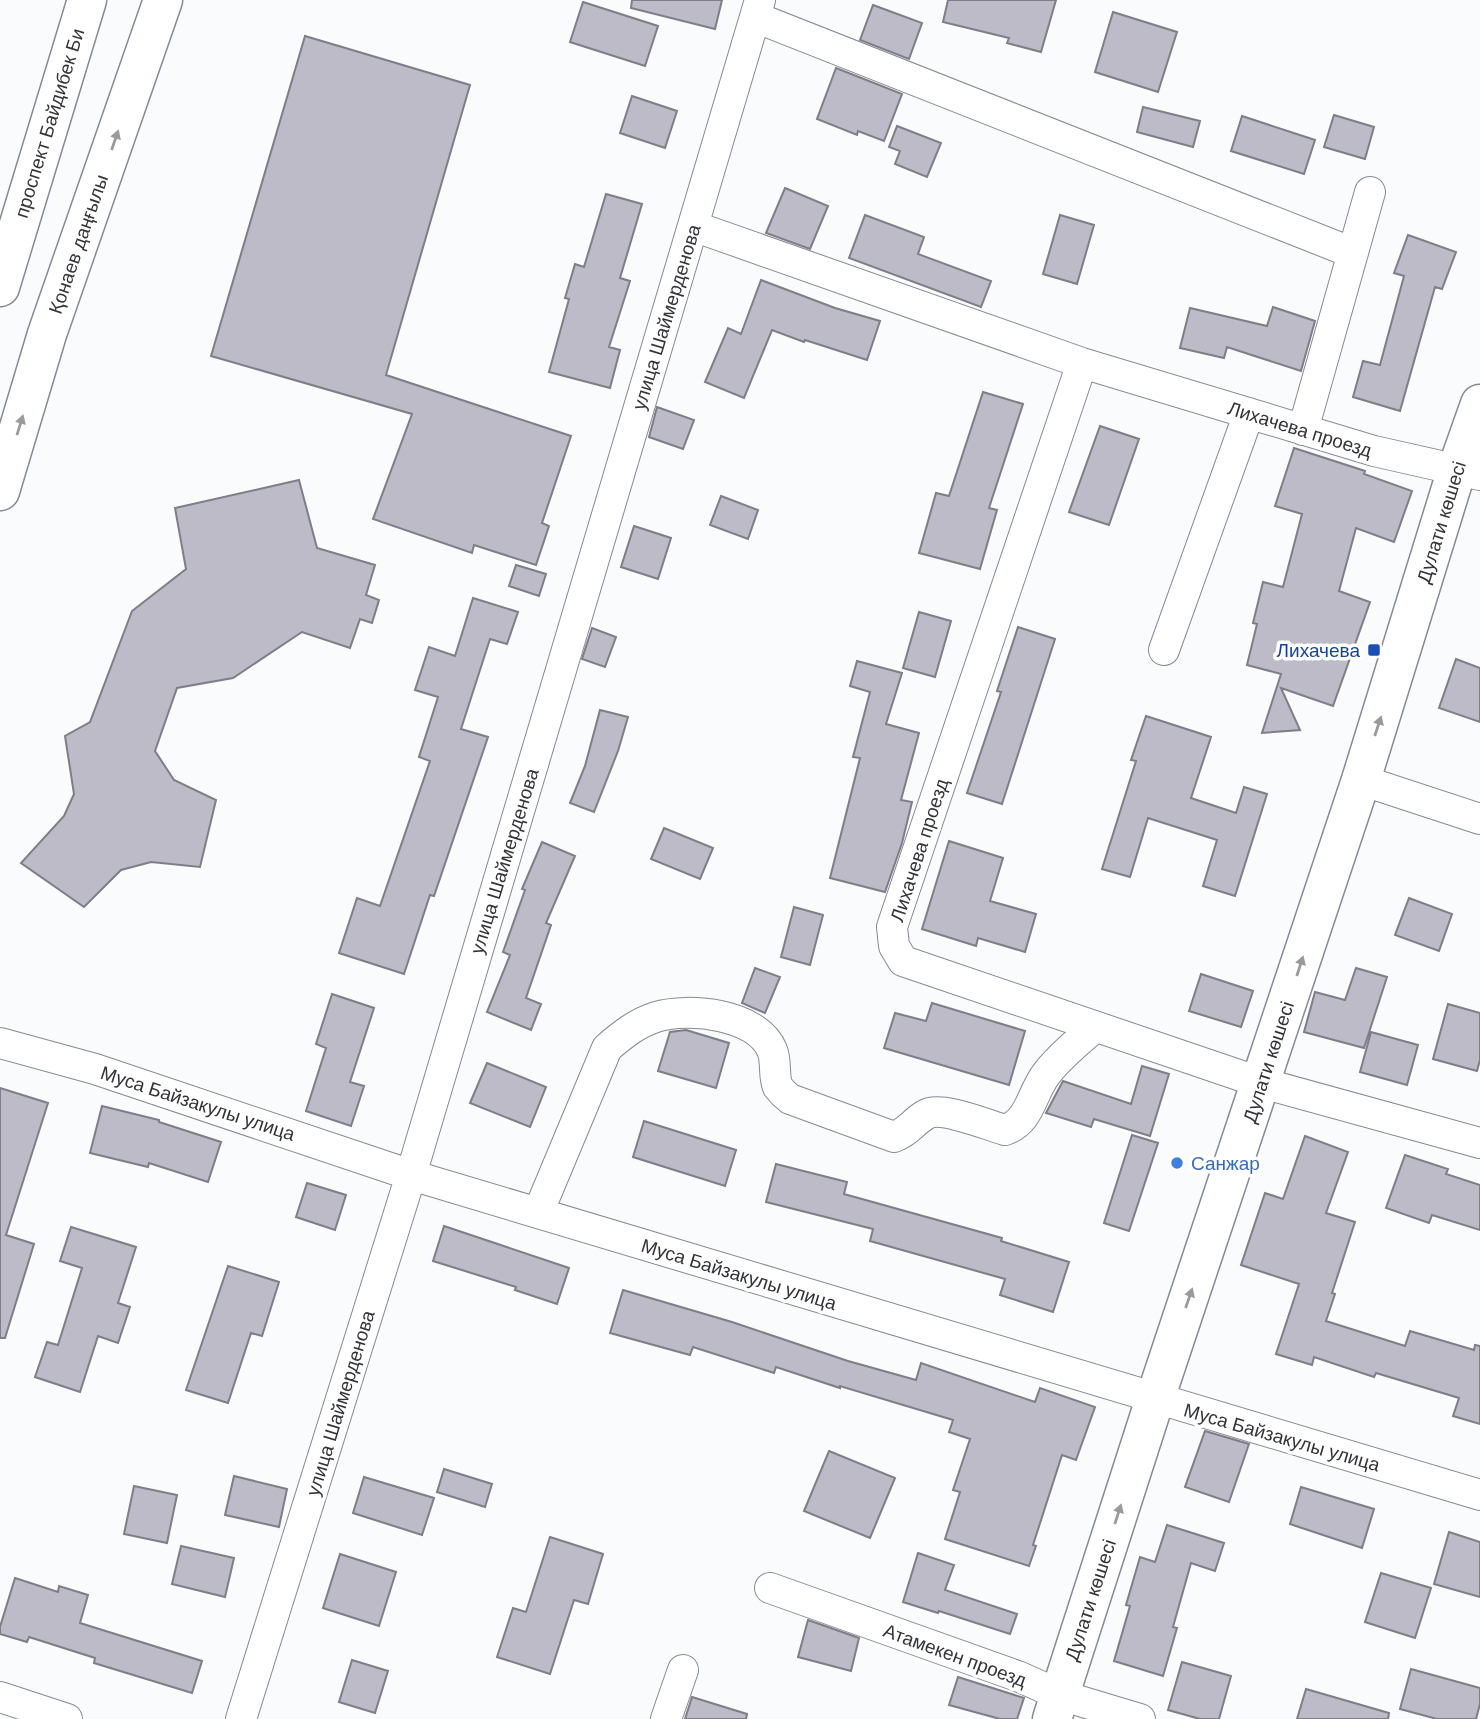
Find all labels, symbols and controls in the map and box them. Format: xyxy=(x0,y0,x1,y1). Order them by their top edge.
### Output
street label: проспект Байдибек Би xyxy=(9,25,90,221)
one-way arrow xyxy=(110,129,121,150)
street label: Қонаев даңғылы xyxy=(43,171,114,317)
street label: улица Шаймерденова xyxy=(626,221,707,413)
street label: Лихачева проезд xyxy=(1225,396,1375,463)
one-way arrow xyxy=(16,415,26,436)
street label: Дулати көшесі xyxy=(1411,458,1472,586)
place label: Лихачева xyxy=(1277,638,1360,663)
marker: Лихачева xyxy=(1366,642,1382,658)
one-way arrow xyxy=(1373,716,1384,737)
street label: улица Шаймерденова xyxy=(464,765,545,957)
street label: Лихачева проезд xyxy=(884,775,954,925)
one-way arrow xyxy=(1295,955,1306,976)
street label: Дулати көшесі xyxy=(1237,998,1300,1126)
street label: Муса Байзакулы улица xyxy=(97,1060,299,1147)
place label: Санжар xyxy=(1191,1151,1260,1176)
marker: Санжар xyxy=(1169,1155,1185,1171)
street label: Муса Байзакулы улица xyxy=(638,1233,840,1316)
one-way arrow xyxy=(1184,1287,1195,1308)
street label: улица Шаймерденова xyxy=(300,1307,381,1499)
street label: Муса Байзакулы улица xyxy=(1181,1397,1383,1478)
one-way arrow xyxy=(1113,1503,1124,1524)
street label: Дулати көшесі xyxy=(1059,1536,1122,1664)
street label: Атамекен проезд xyxy=(880,1618,1030,1693)

